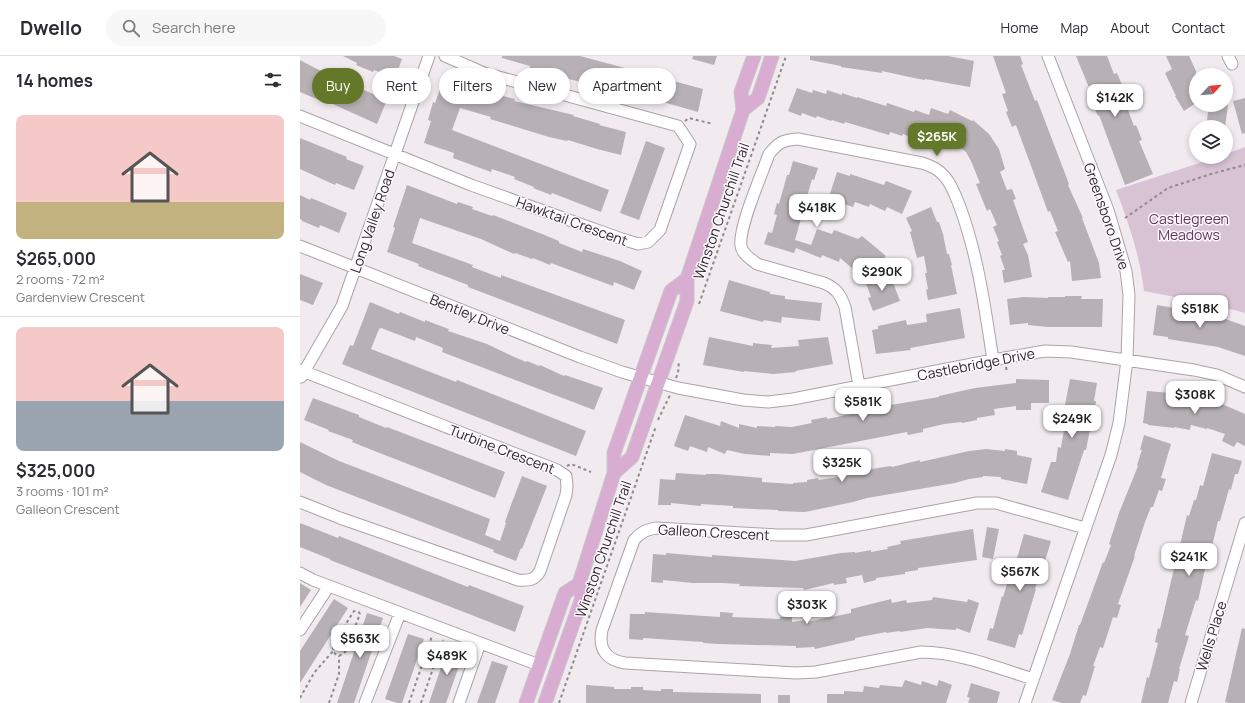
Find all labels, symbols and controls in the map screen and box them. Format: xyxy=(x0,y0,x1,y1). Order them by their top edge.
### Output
search box xyxy=(106,10,386,46)
text: Dwello xyxy=(20,15,82,41)
icon: search xyxy=(120,17,142,39)
text: Search here xyxy=(152,17,235,38)
text: Home xyxy=(1001,18,1038,37)
text: Map xyxy=(1060,18,1088,37)
text: About xyxy=(1110,18,1150,37)
text: Contact xyxy=(1172,18,1225,37)
chip: Buy xyxy=(312,68,364,104)
chip: Rent xyxy=(372,68,431,104)
chip: Filters xyxy=(439,68,506,104)
chip: New xyxy=(514,68,570,104)
chip: Apartment xyxy=(578,68,676,104)
north arrow xyxy=(1189,68,1233,112)
map controls xyxy=(1189,68,1233,164)
text: 14 homes xyxy=(16,69,93,92)
icon: filters xyxy=(262,69,284,91)
pin: $142K xyxy=(1087,84,1143,118)
text: $142K xyxy=(1096,88,1134,106)
button: layers xyxy=(1189,120,1233,164)
pin: $265K xyxy=(909,123,965,157)
text: $265K xyxy=(917,127,957,145)
street label: Winston Churchill Trail xyxy=(689,140,753,282)
icon: home xyxy=(114,141,186,213)
street label: Greensboro Drive xyxy=(1080,160,1134,272)
street label: Long Valley Road xyxy=(345,167,399,275)
street label: Hawktail Crescent xyxy=(514,192,631,250)
pin: $418K xyxy=(789,194,845,228)
text: $418K xyxy=(798,198,836,216)
park label: Castlegreen Meadows xyxy=(1149,209,1229,244)
text: $265,000 xyxy=(16,247,96,270)
pin: $290K xyxy=(854,258,910,292)
text: $290K xyxy=(862,262,902,280)
text: 2 rooms · 72 m² xyxy=(16,270,105,288)
text: Gardenview Crescent xyxy=(16,288,145,306)
street label: Bentley Drive xyxy=(427,289,513,339)
pin: $518K xyxy=(1172,295,1228,329)
text: $518K xyxy=(1181,299,1219,317)
street label: Castlebridge Drive xyxy=(916,343,1036,385)
icon: home xyxy=(114,353,186,425)
pin: $308K xyxy=(1167,381,1223,415)
text: $308K xyxy=(1175,385,1215,403)
pin: $581K xyxy=(835,388,891,422)
text: $581K xyxy=(844,392,882,410)
pin: $249K xyxy=(1044,405,1100,439)
text: $249K xyxy=(1052,409,1092,427)
street label: Turbine Crescent xyxy=(446,420,558,478)
pin: $325K xyxy=(814,449,870,483)
text: $325K xyxy=(822,453,862,471)
text: $325,000 xyxy=(16,459,95,482)
street label: Winston Churchill Trail xyxy=(571,478,635,620)
text: 3 rooms · 101 m² xyxy=(16,482,109,500)
text: Galleon Crescent xyxy=(16,500,120,518)
street label: Galleon Crescent xyxy=(658,520,771,544)
pin: $241K xyxy=(1161,543,1217,577)
text: $241K xyxy=(1170,547,1208,565)
pin: $567K xyxy=(992,558,1048,592)
text: $567K xyxy=(1000,562,1040,580)
pin: $303K xyxy=(779,591,835,625)
text: $303K xyxy=(787,595,827,613)
street label: Wells Place xyxy=(1191,599,1231,673)
pin: $563K xyxy=(332,625,388,659)
text: $563K xyxy=(340,629,380,647)
pin: $489K xyxy=(419,642,475,676)
text: $489K xyxy=(427,646,467,664)

